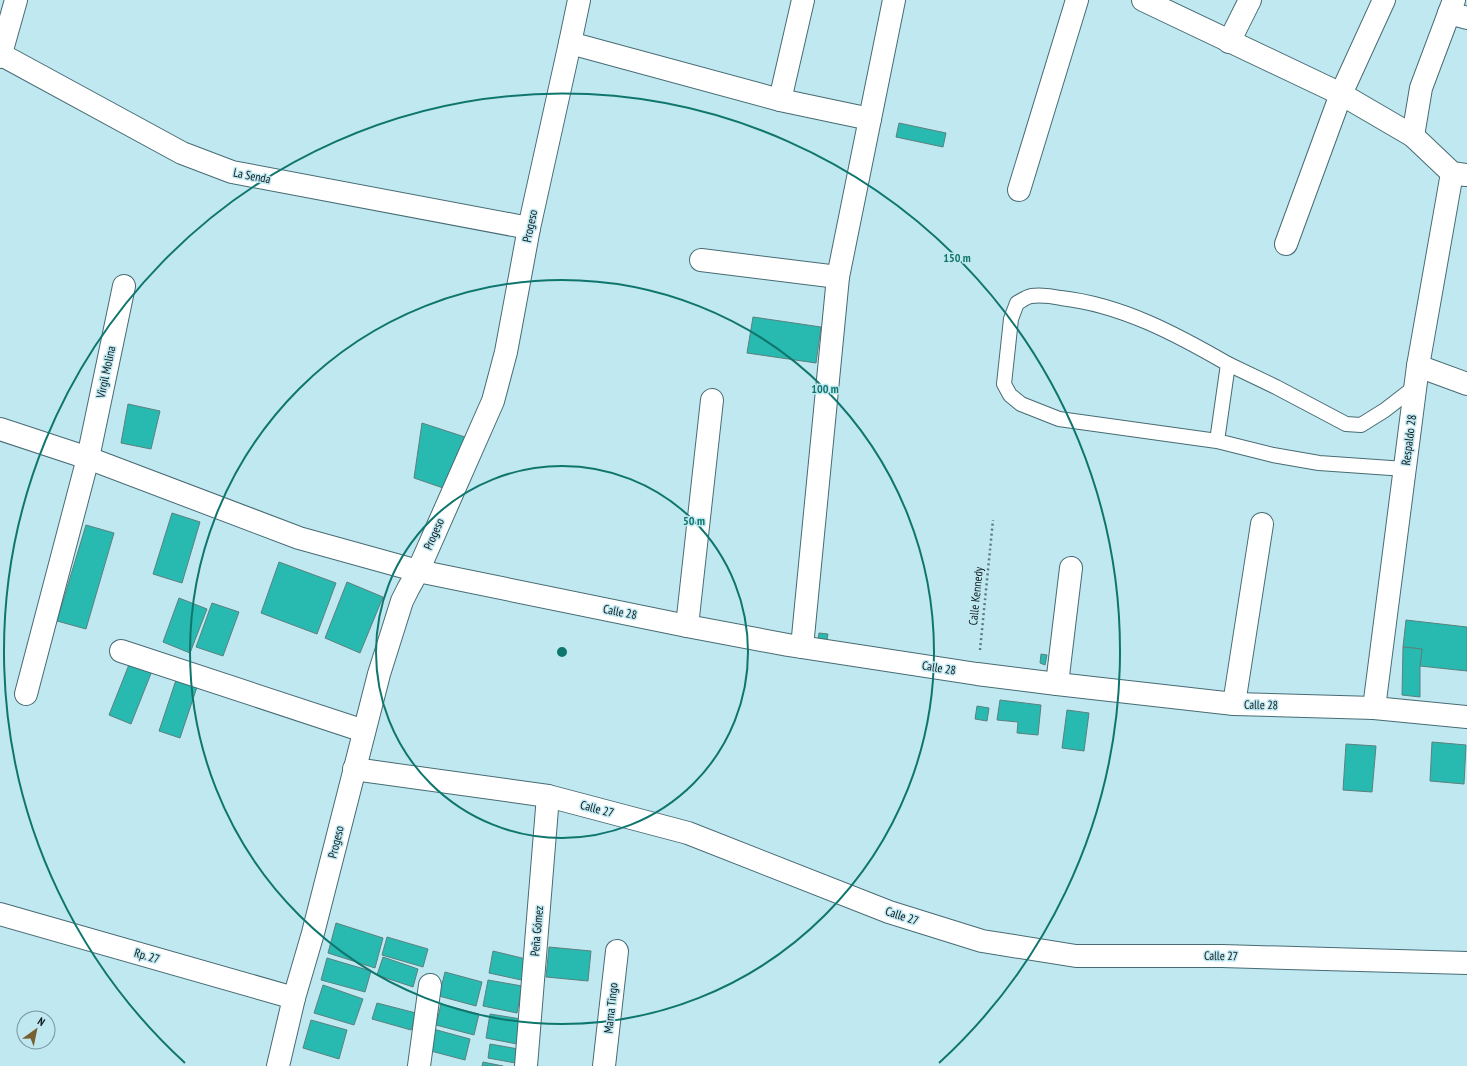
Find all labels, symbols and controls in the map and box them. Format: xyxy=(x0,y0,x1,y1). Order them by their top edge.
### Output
street label: La Senda xyxy=(232,165,272,186)
street label: Progeso xyxy=(519,208,540,244)
text: 150 m xyxy=(943,250,971,265)
street label: Virgil Molina xyxy=(92,344,118,400)
text: 100 m xyxy=(811,381,839,396)
street label: Respaldo 28 xyxy=(1398,414,1419,466)
text: 50 m xyxy=(683,513,705,528)
street label: Progeso xyxy=(420,516,447,552)
street label: Calle Kennedy xyxy=(965,565,986,626)
street label: Calle 28 xyxy=(602,601,638,622)
centre of rings xyxy=(555,645,569,659)
street label: Calle 28 xyxy=(921,657,957,678)
street label: Calle 28 xyxy=(1244,697,1278,712)
street label: Calle 27 xyxy=(579,797,616,820)
street label: Progeso xyxy=(324,824,347,860)
street label: Calle 27 xyxy=(884,903,921,928)
street label: Peña Gómez xyxy=(527,905,546,957)
street label: Rp. 27 xyxy=(133,945,162,966)
street label: Calle 27 xyxy=(1204,948,1238,963)
street label: Mama Tingo xyxy=(600,982,621,1034)
north arrow xyxy=(16,1010,56,1050)
text: N xyxy=(35,1014,48,1029)

